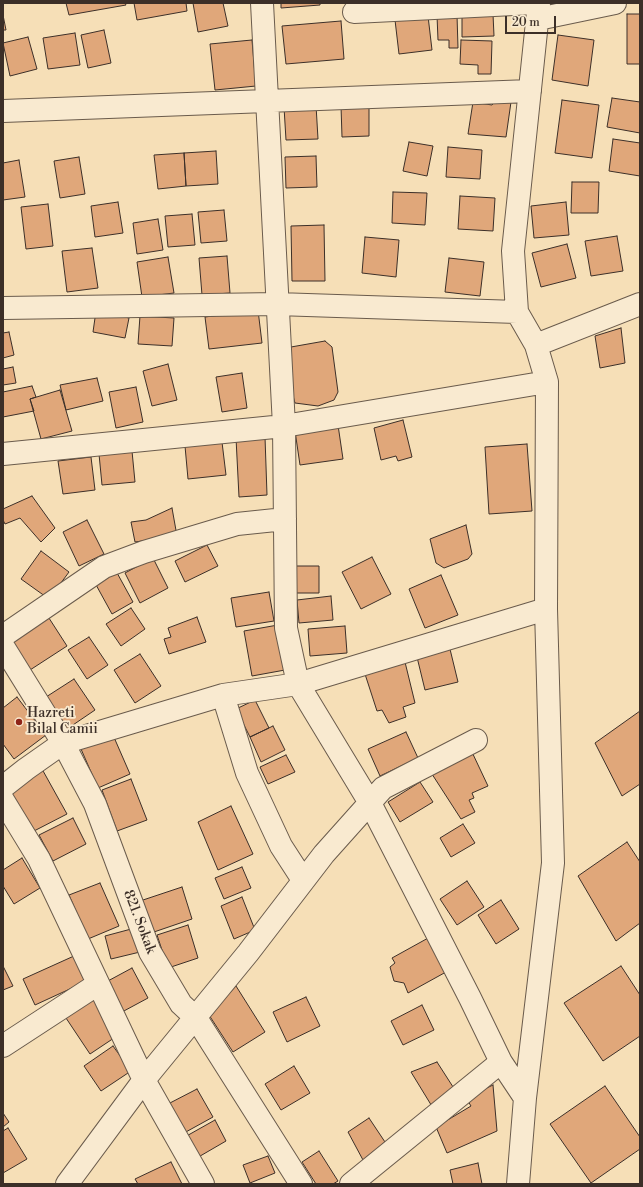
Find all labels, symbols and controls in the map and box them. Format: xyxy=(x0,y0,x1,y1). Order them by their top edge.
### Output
scale bar xyxy=(507,8,558,34)
text: 20 m xyxy=(512,15,540,30)
place label: Hazreti Bilal Camii xyxy=(27,706,98,738)
marker: Hazreti Bilal Camii xyxy=(14,717,24,727)
street label: 821. Sokak xyxy=(119,888,159,956)

